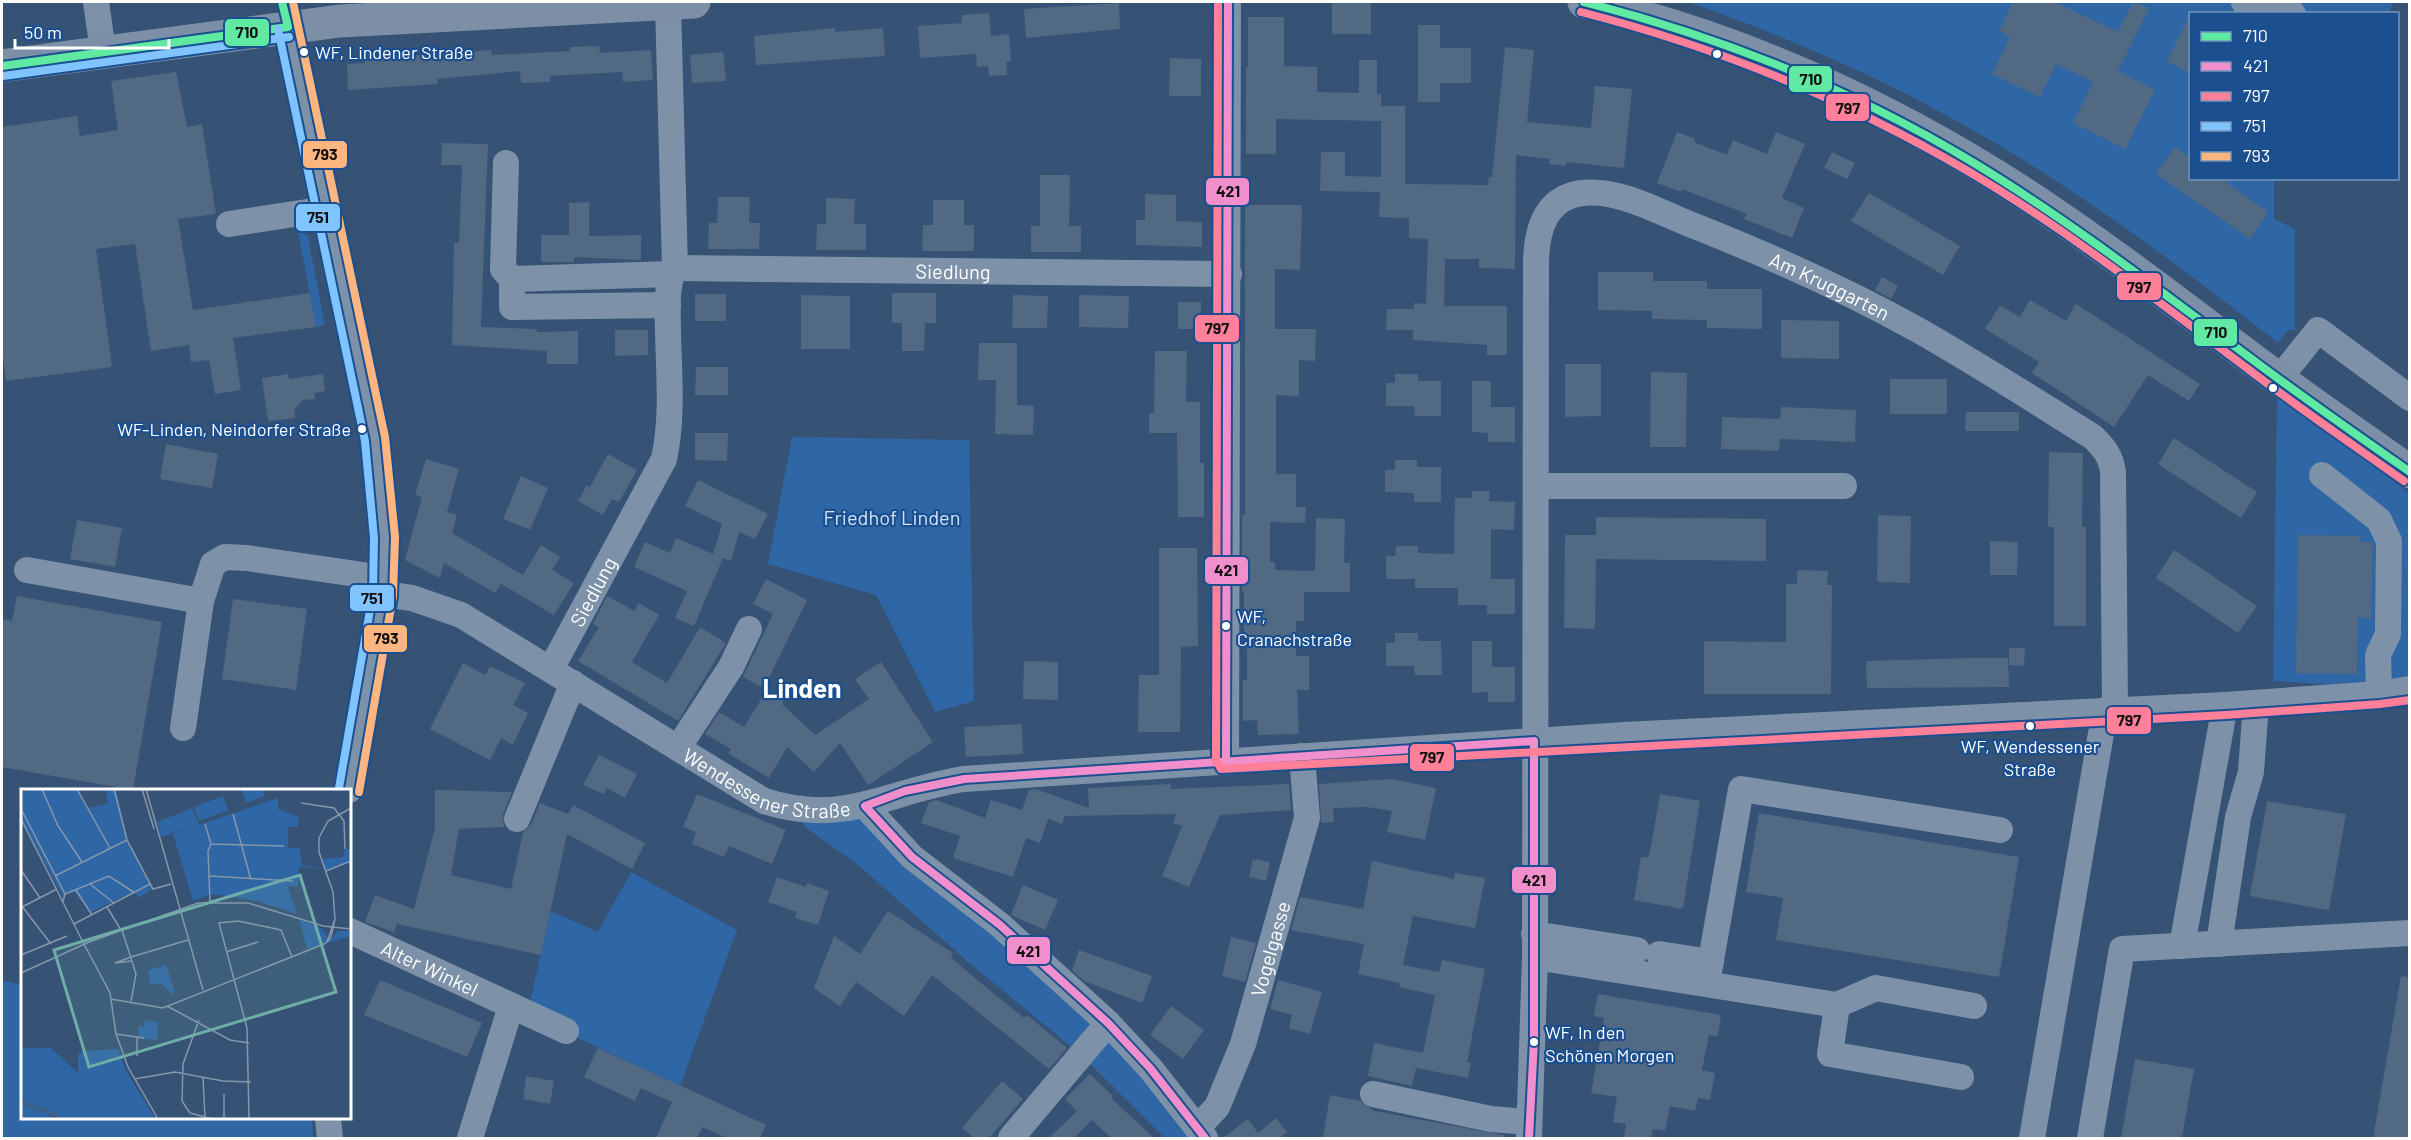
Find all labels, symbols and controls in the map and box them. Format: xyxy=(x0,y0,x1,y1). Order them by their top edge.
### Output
scale bar xyxy=(15,12,170,50)
legend xyxy=(2189,12,2399,180)
line badge: 710 xyxy=(224,18,270,47)
text: 50 m xyxy=(24,21,62,43)
text: 710 xyxy=(236,22,258,41)
text: 710 xyxy=(2243,24,2268,46)
place label: WF, Lindener Straße xyxy=(315,41,473,63)
marker: WF, Lindener Straße xyxy=(298,46,310,58)
unlabelled marker xyxy=(1711,48,1723,60)
text: 421 xyxy=(2243,54,2269,76)
line badge: 710 xyxy=(1788,65,1833,93)
text: 710 xyxy=(1800,69,1822,88)
text: 797 xyxy=(2243,84,2270,106)
line badge: 797 xyxy=(1825,93,1870,122)
text: 797 xyxy=(1836,98,1860,117)
text: 751 xyxy=(2243,114,2267,136)
line badge: 793 xyxy=(302,140,348,169)
text: 793 xyxy=(312,144,338,163)
text: 793 xyxy=(2243,144,2270,166)
line badge: 421 xyxy=(1205,177,1250,206)
text: 421 xyxy=(1216,181,1240,200)
line badge: 751 xyxy=(295,203,341,232)
text: 751 xyxy=(307,207,329,226)
street label: Am Kruggarten xyxy=(1766,247,1894,325)
street label: Siedlung xyxy=(915,259,991,283)
line badge: 797 xyxy=(2116,272,2162,301)
text: 797 xyxy=(2127,277,2151,296)
line badge: 797 xyxy=(1194,314,1240,343)
text: 797 xyxy=(1205,318,1229,337)
line badge: 710 xyxy=(2193,318,2238,347)
text: 710 xyxy=(2205,322,2227,341)
unlabelled marker xyxy=(2267,382,2279,394)
place label: WF-Linden, Neindorfer Straße xyxy=(117,418,351,440)
marker: WF-Linden, Neindorfer Straße xyxy=(356,423,368,435)
park label: Friedhof Linden xyxy=(823,505,961,529)
street label: Siedlung xyxy=(564,553,621,630)
line badge: 421 xyxy=(1204,556,1249,585)
text: 421 xyxy=(1214,560,1238,579)
line badge: 751 xyxy=(349,584,395,612)
text: 751 xyxy=(361,588,383,607)
place label: WF, Cranachstraße xyxy=(1237,605,1352,650)
marker: WF, Cranachstraße xyxy=(1220,620,1232,632)
line badge: 793 xyxy=(363,624,408,653)
text: 793 xyxy=(373,628,399,647)
district label: Linden xyxy=(763,672,841,703)
line badge: 797 xyxy=(2106,706,2152,735)
text: 797 xyxy=(2117,710,2141,729)
marker: WF, Wendessener Straße xyxy=(2024,720,2036,732)
place label: WF, Wendessener Straße xyxy=(1961,735,2100,780)
street label: Wendessener Straße xyxy=(679,742,852,822)
line badge: 797 xyxy=(1409,743,1455,772)
text: 797 xyxy=(1420,747,1444,766)
inset map xyxy=(21,789,351,1119)
line badge: 421 xyxy=(1511,866,1557,894)
text: 421 xyxy=(1522,870,1546,889)
street label: Vogelgasse xyxy=(1245,898,1295,999)
street label: Alter Winkel xyxy=(378,935,482,1001)
line badge: 421 xyxy=(1006,936,1051,965)
text: 421 xyxy=(1016,941,1040,960)
place label: WF, In den Schönen Morgen xyxy=(1545,1021,1675,1066)
marker: WF, In den Schönen Morgen xyxy=(1528,1036,1540,1048)

